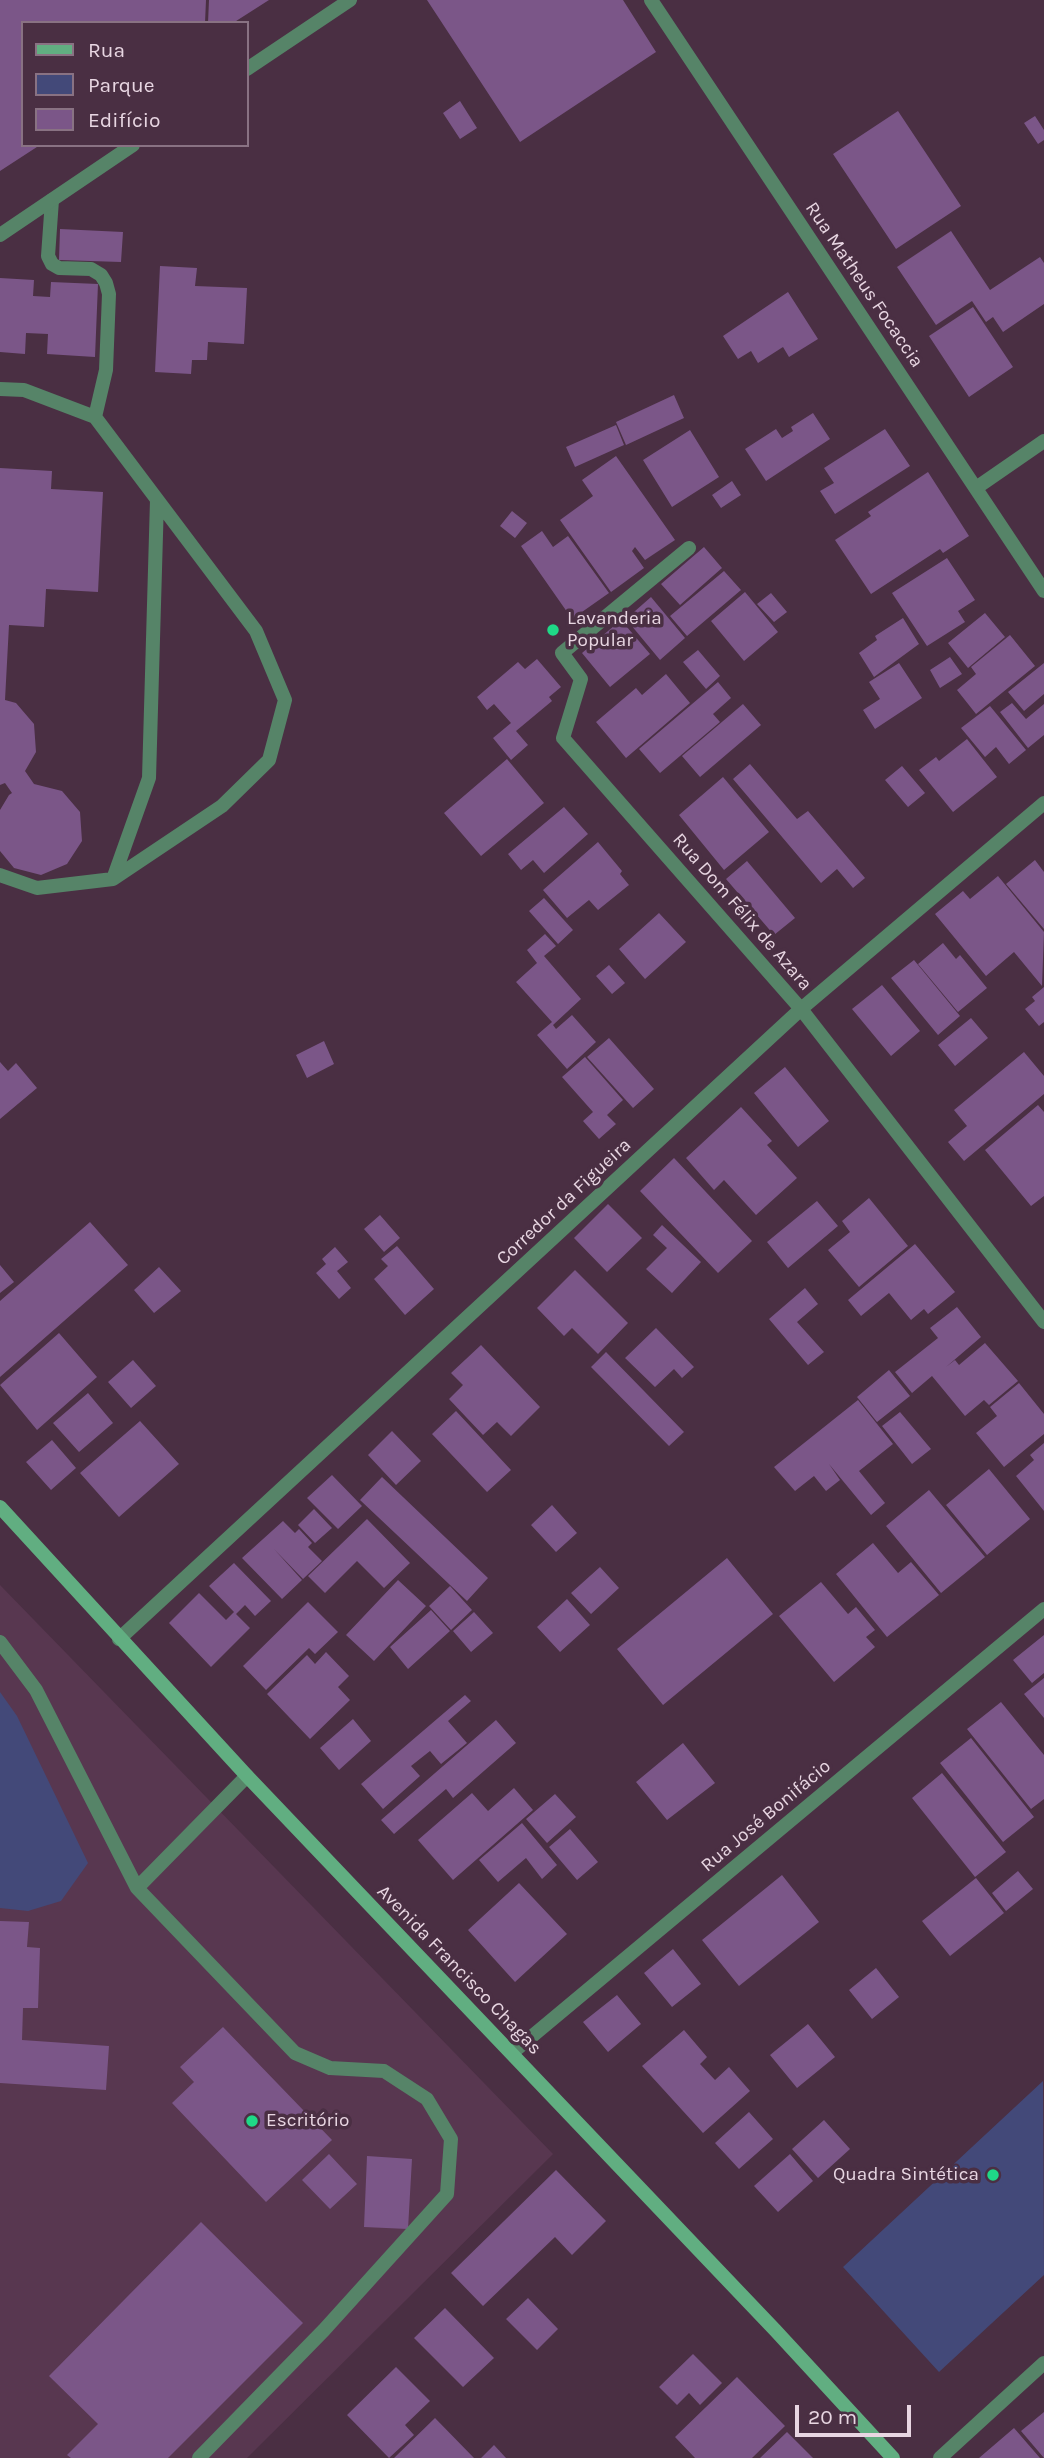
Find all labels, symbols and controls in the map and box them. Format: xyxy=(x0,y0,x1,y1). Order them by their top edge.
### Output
legend xyxy=(21,21,248,147)
text: Rua xyxy=(88,38,125,62)
text: Parque xyxy=(88,73,155,97)
text: Edifício xyxy=(88,108,161,132)
street label: Rua Matheus Focaccia xyxy=(800,198,928,372)
place label: Lavanderia Popular xyxy=(567,608,662,652)
marker: Lavanderia Popular xyxy=(545,622,561,638)
street label: Rua Dom Félix de Azara xyxy=(667,829,817,995)
street label: Corredor da Figueira xyxy=(492,1134,636,1270)
street label: Rua José Bonifácio xyxy=(696,1755,836,1877)
street label: Avenida Francisco Chagas xyxy=(372,1881,546,2059)
place label: Escritório xyxy=(266,2110,349,2132)
marker: Escritório xyxy=(244,2113,260,2129)
place label: Quadra Sintética xyxy=(833,2164,979,2186)
marker: Quadra Sintética xyxy=(985,2167,1001,2183)
scale bar xyxy=(799,2392,914,2436)
text: 20 m xyxy=(808,2405,857,2429)

